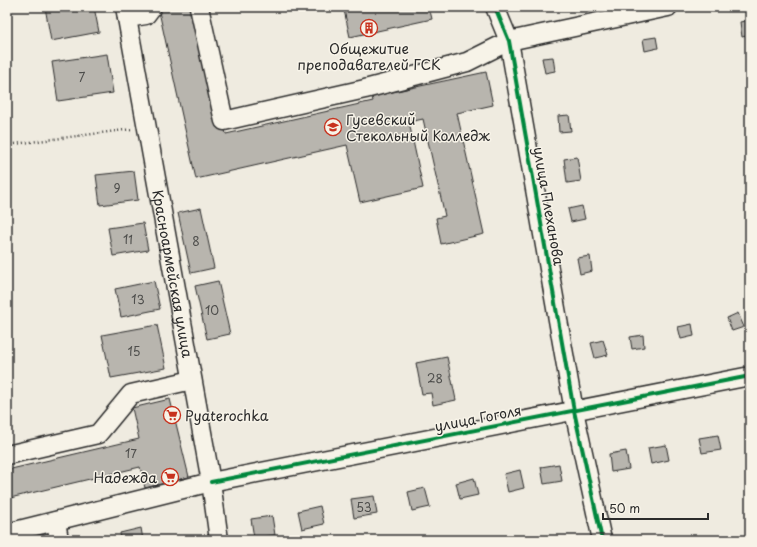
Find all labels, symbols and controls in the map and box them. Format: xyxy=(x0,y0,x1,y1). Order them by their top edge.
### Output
building icon: Общежитие преподавателей ГСК xyxy=(359,18,379,38)
place label: Общежитие преподавателей ГСК xyxy=(297,38,441,75)
house number: 7 xyxy=(79,68,86,86)
place label: Гусевский Стекольный Колледж xyxy=(346,109,491,146)
school or university icon: Гусевский Стекольный Колледж xyxy=(323,117,343,137)
street label: улица Плеханова xyxy=(528,145,570,267)
house number: 9 xyxy=(113,179,121,197)
street label: Красноармейская улица xyxy=(148,188,199,359)
house number: 11 xyxy=(123,230,133,248)
house number: 8 xyxy=(192,232,200,250)
house number: 13 xyxy=(131,290,145,308)
house number: 10 xyxy=(205,301,219,319)
house number: 15 xyxy=(127,342,141,360)
house number: 28 xyxy=(427,369,443,387)
street label: улица Гоголя xyxy=(433,399,523,437)
supermarket icon: Pyaterochka xyxy=(162,405,182,425)
place label: Pyaterochka xyxy=(185,405,269,426)
house number: 17 xyxy=(125,444,137,462)
place label: Надежда xyxy=(93,467,157,488)
supermarket icon: Надежда xyxy=(160,467,180,487)
scale bar xyxy=(603,495,708,521)
house number: 53 xyxy=(356,498,372,516)
text: 50 m xyxy=(609,499,640,517)

